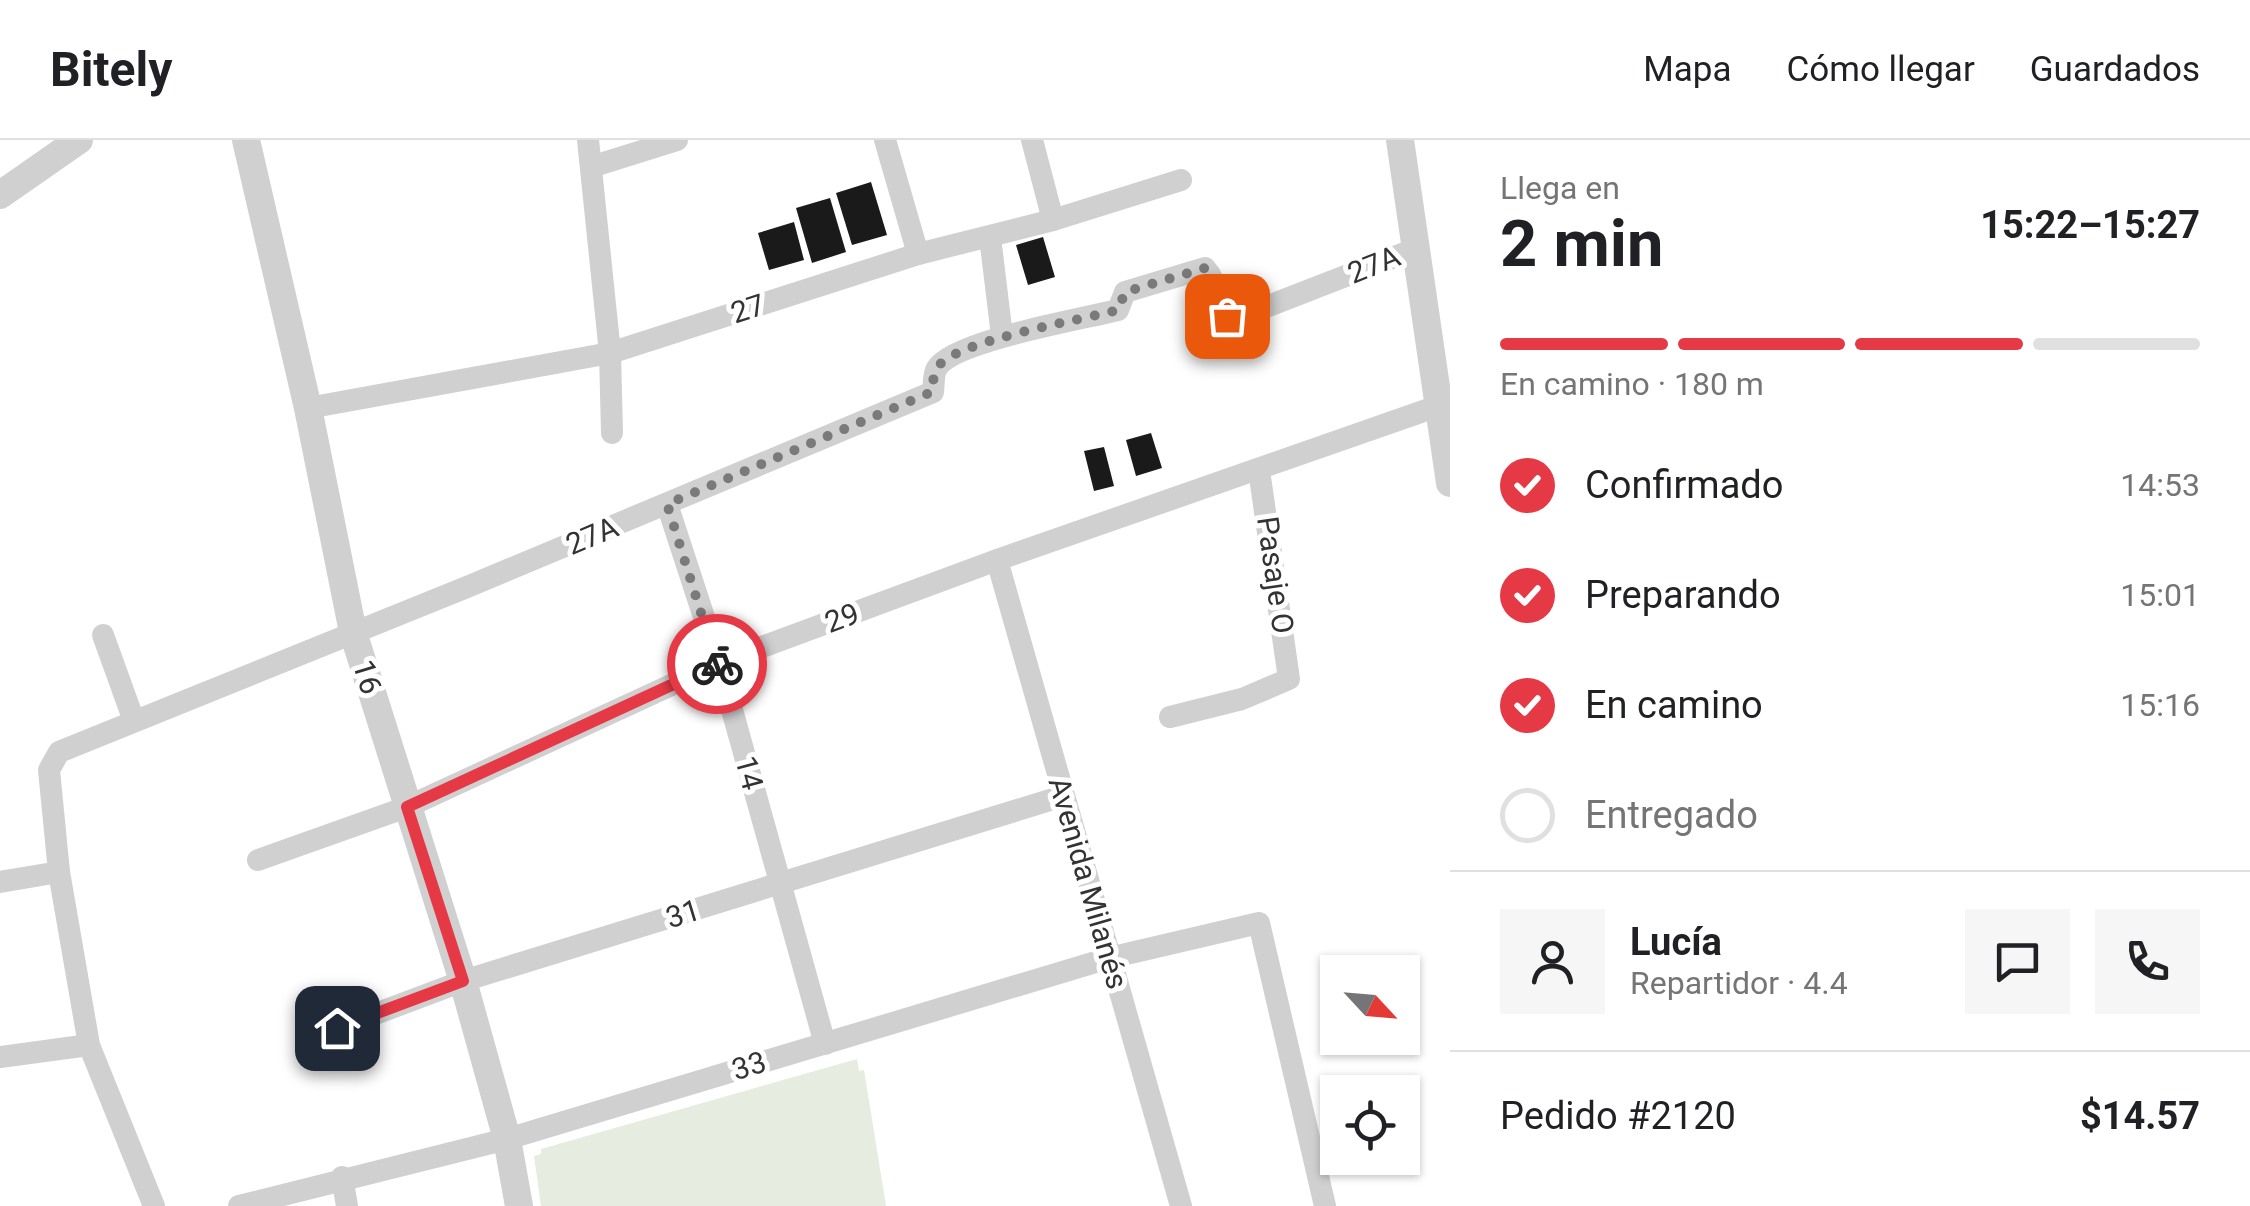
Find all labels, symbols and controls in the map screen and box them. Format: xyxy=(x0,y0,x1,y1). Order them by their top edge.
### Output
text: Bitely xyxy=(50,41,172,98)
text: Mapa xyxy=(1643,49,1732,90)
text: Cómo llegar xyxy=(1787,49,1975,90)
text: Guardados xyxy=(2030,49,2200,90)
text: Llega en xyxy=(1500,169,1620,207)
text: 15:22–15:27 xyxy=(1980,203,2200,247)
text: 2 min xyxy=(1500,206,1663,282)
street label: 27A xyxy=(1343,238,1405,291)
pin xyxy=(1185,274,1270,359)
street label: 27 xyxy=(726,287,769,330)
icon: bag xyxy=(1200,289,1255,344)
text: En camino · 180 m xyxy=(1500,365,1764,403)
icon: check xyxy=(1500,458,1555,513)
text: Confirmado xyxy=(1585,463,1783,507)
text: 14:53 xyxy=(2120,466,2200,504)
street label: 27A xyxy=(560,509,624,562)
street label: Pasaje O xyxy=(1250,514,1301,636)
icon: check xyxy=(1500,568,1555,623)
text: Preparando xyxy=(1585,573,1781,617)
text: 15:01 xyxy=(2120,576,2200,614)
street label: 29 xyxy=(820,595,864,640)
courier xyxy=(667,614,767,714)
icon: bike xyxy=(690,637,745,692)
street label: 16 xyxy=(346,656,389,698)
icon: check xyxy=(1500,678,1555,733)
text: En camino xyxy=(1585,683,1763,727)
text: 15:16 xyxy=(2120,686,2200,724)
street label: 14 xyxy=(728,752,771,794)
street label: Avenida Milanés xyxy=(1042,773,1135,993)
text: Entregado xyxy=(1585,793,1758,837)
street label: 31 xyxy=(662,892,704,935)
button: person xyxy=(1500,909,1605,1014)
button: chat xyxy=(1965,909,2070,1014)
button: phone xyxy=(2095,909,2200,1014)
text: Lucía xyxy=(1630,920,1722,964)
north arrow xyxy=(1320,955,1420,1055)
map controls xyxy=(1320,955,1420,1175)
text: Repartidor · 4.4 xyxy=(1630,964,1848,1002)
pin xyxy=(295,986,380,1071)
icon: home xyxy=(310,1001,365,1056)
street label: 33 xyxy=(728,1044,770,1087)
button: locate xyxy=(1320,1075,1420,1175)
text: Pedido #2120 xyxy=(1500,1094,1736,1138)
text: $14.57 xyxy=(2080,1094,2200,1138)

